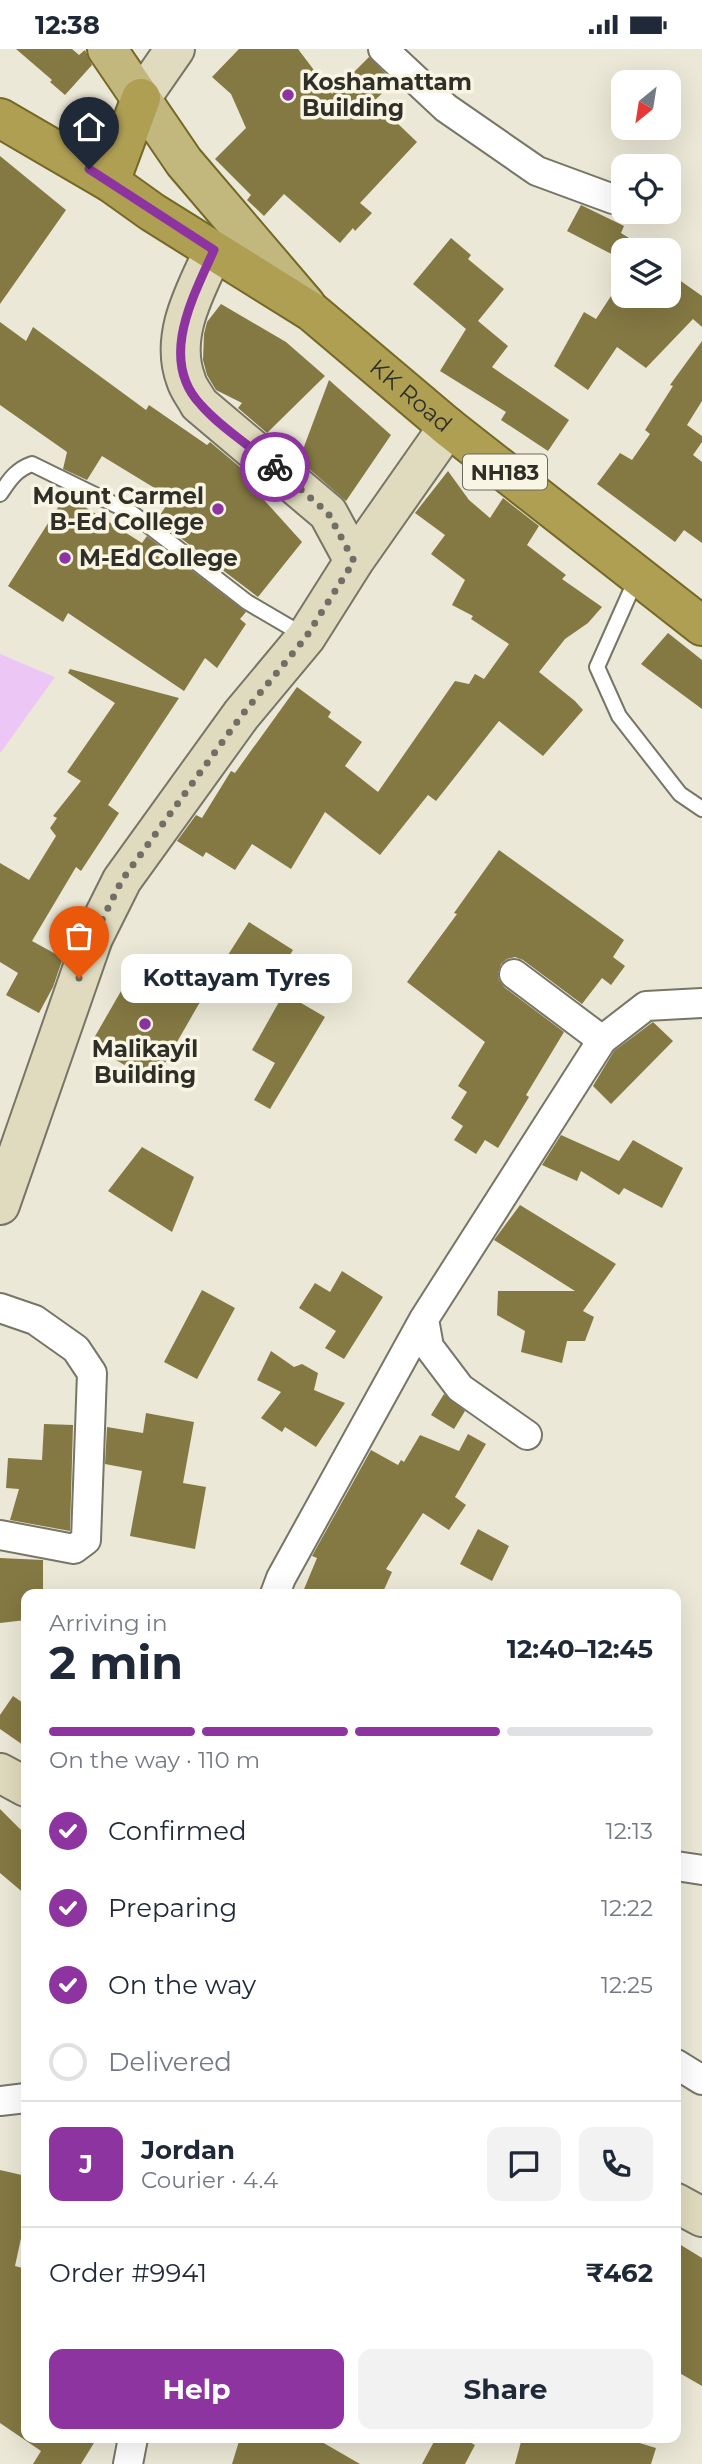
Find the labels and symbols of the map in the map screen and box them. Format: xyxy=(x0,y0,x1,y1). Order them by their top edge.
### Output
place label: Koshamattam Building xyxy=(302,68,472,122)
north arrow xyxy=(611,70,681,140)
marker: Koshamattam Building xyxy=(280,87,296,103)
pin xyxy=(59,97,119,169)
street label: KK Road xyxy=(364,353,458,438)
courier xyxy=(240,432,310,502)
road number: NH183 xyxy=(463,455,547,489)
place label: Mount Carmel B-Ed College xyxy=(33,482,204,536)
marker: Mount Carmel B-Ed College xyxy=(210,501,226,517)
place label: M-Ed College xyxy=(79,544,238,572)
marker: M-Ed College xyxy=(57,550,73,566)
pin xyxy=(49,906,109,978)
callout: Kottayam Tyres xyxy=(121,953,352,1003)
marker: Malikayil Building xyxy=(137,1016,153,1032)
place label: Malikayil Building xyxy=(92,1035,198,1089)

